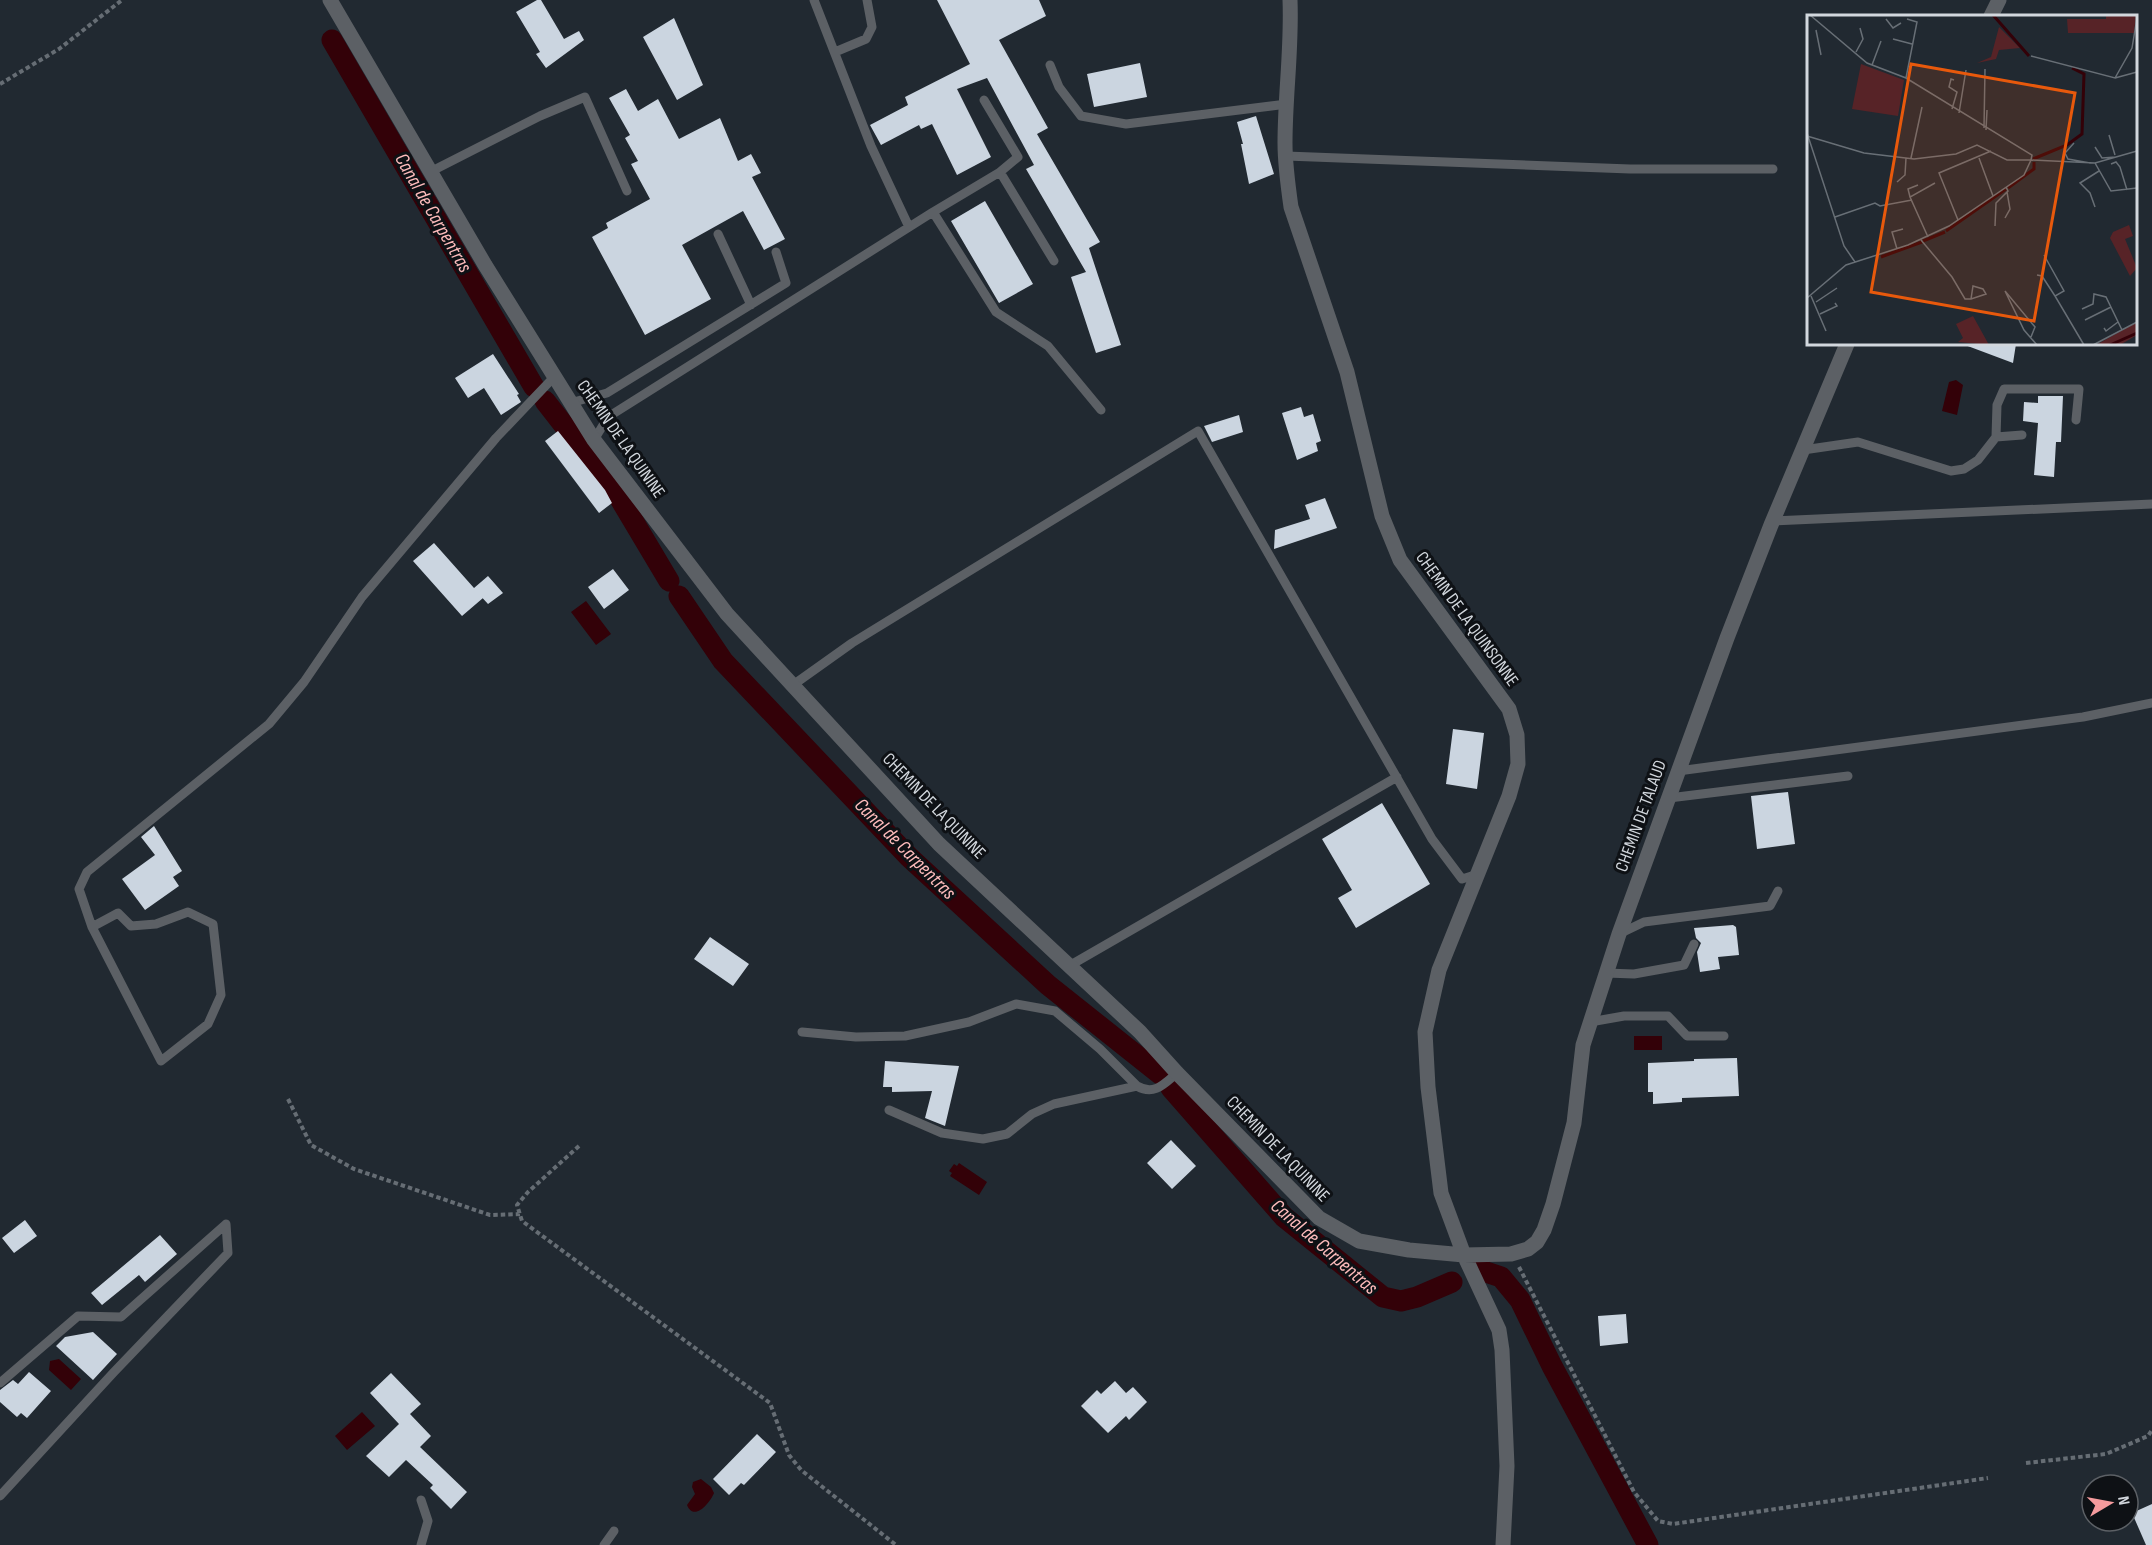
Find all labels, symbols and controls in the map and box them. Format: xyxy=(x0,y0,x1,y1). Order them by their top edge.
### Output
inset map xyxy=(1807,15,2137,345)
water label: Canal de Carpentras xyxy=(389,149,477,277)
street label: CHEMIN DE LA QUININE xyxy=(573,376,669,502)
street label: CHEMIN DE LA QUINSONNE xyxy=(1411,548,1523,690)
street label: CHEMIN DE LA QUININE xyxy=(878,749,990,863)
street label: CHEMIN DE TALAUD xyxy=(1611,757,1671,875)
water label: Canal de Carpentras xyxy=(849,793,961,905)
street label: CHEMIN DE LA QUININE xyxy=(1222,1092,1334,1206)
water label: Canal de Carpentras xyxy=(1266,1194,1382,1300)
north arrow xyxy=(2080,1473,2140,1533)
text: N xyxy=(2113,1495,2133,1507)

